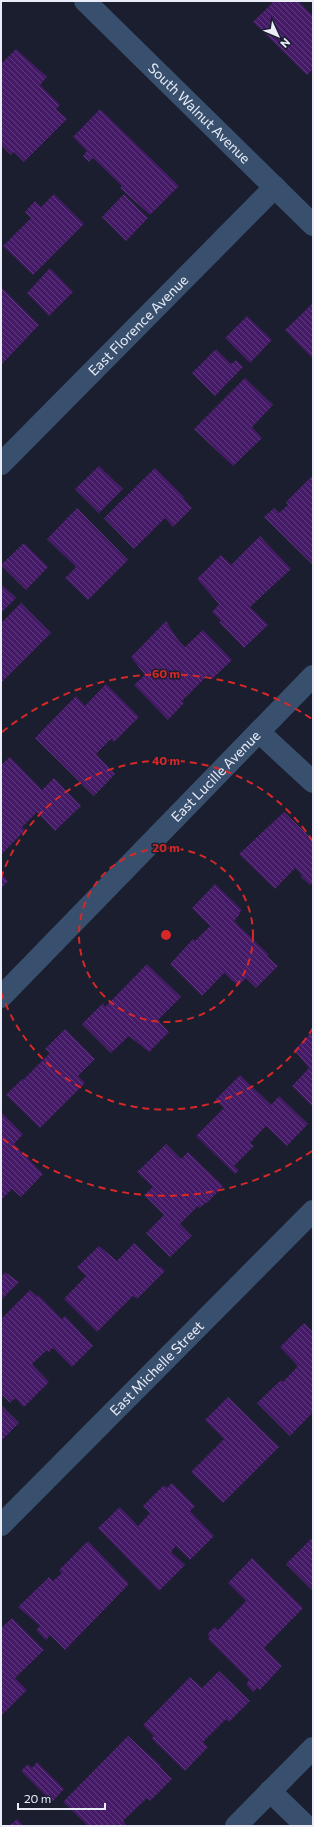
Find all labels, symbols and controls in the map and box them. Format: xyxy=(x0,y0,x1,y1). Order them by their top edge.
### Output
north arrow xyxy=(258,16,298,56)
text: N xyxy=(278,36,293,51)
street label: South Walnut Avenue xyxy=(145,59,254,167)
street label: East Florence Avenue xyxy=(84,271,191,379)
text: 60 m xyxy=(152,666,180,680)
street label: East Lucille Avenue xyxy=(167,727,263,825)
text: 40 m xyxy=(152,753,180,767)
text: 20 m xyxy=(152,840,180,854)
centre of rings xyxy=(159,928,173,942)
street label: East Michelle Street xyxy=(106,1317,207,1419)
scale bar xyxy=(18,1785,105,1811)
text: 20 m xyxy=(24,1791,51,1805)

